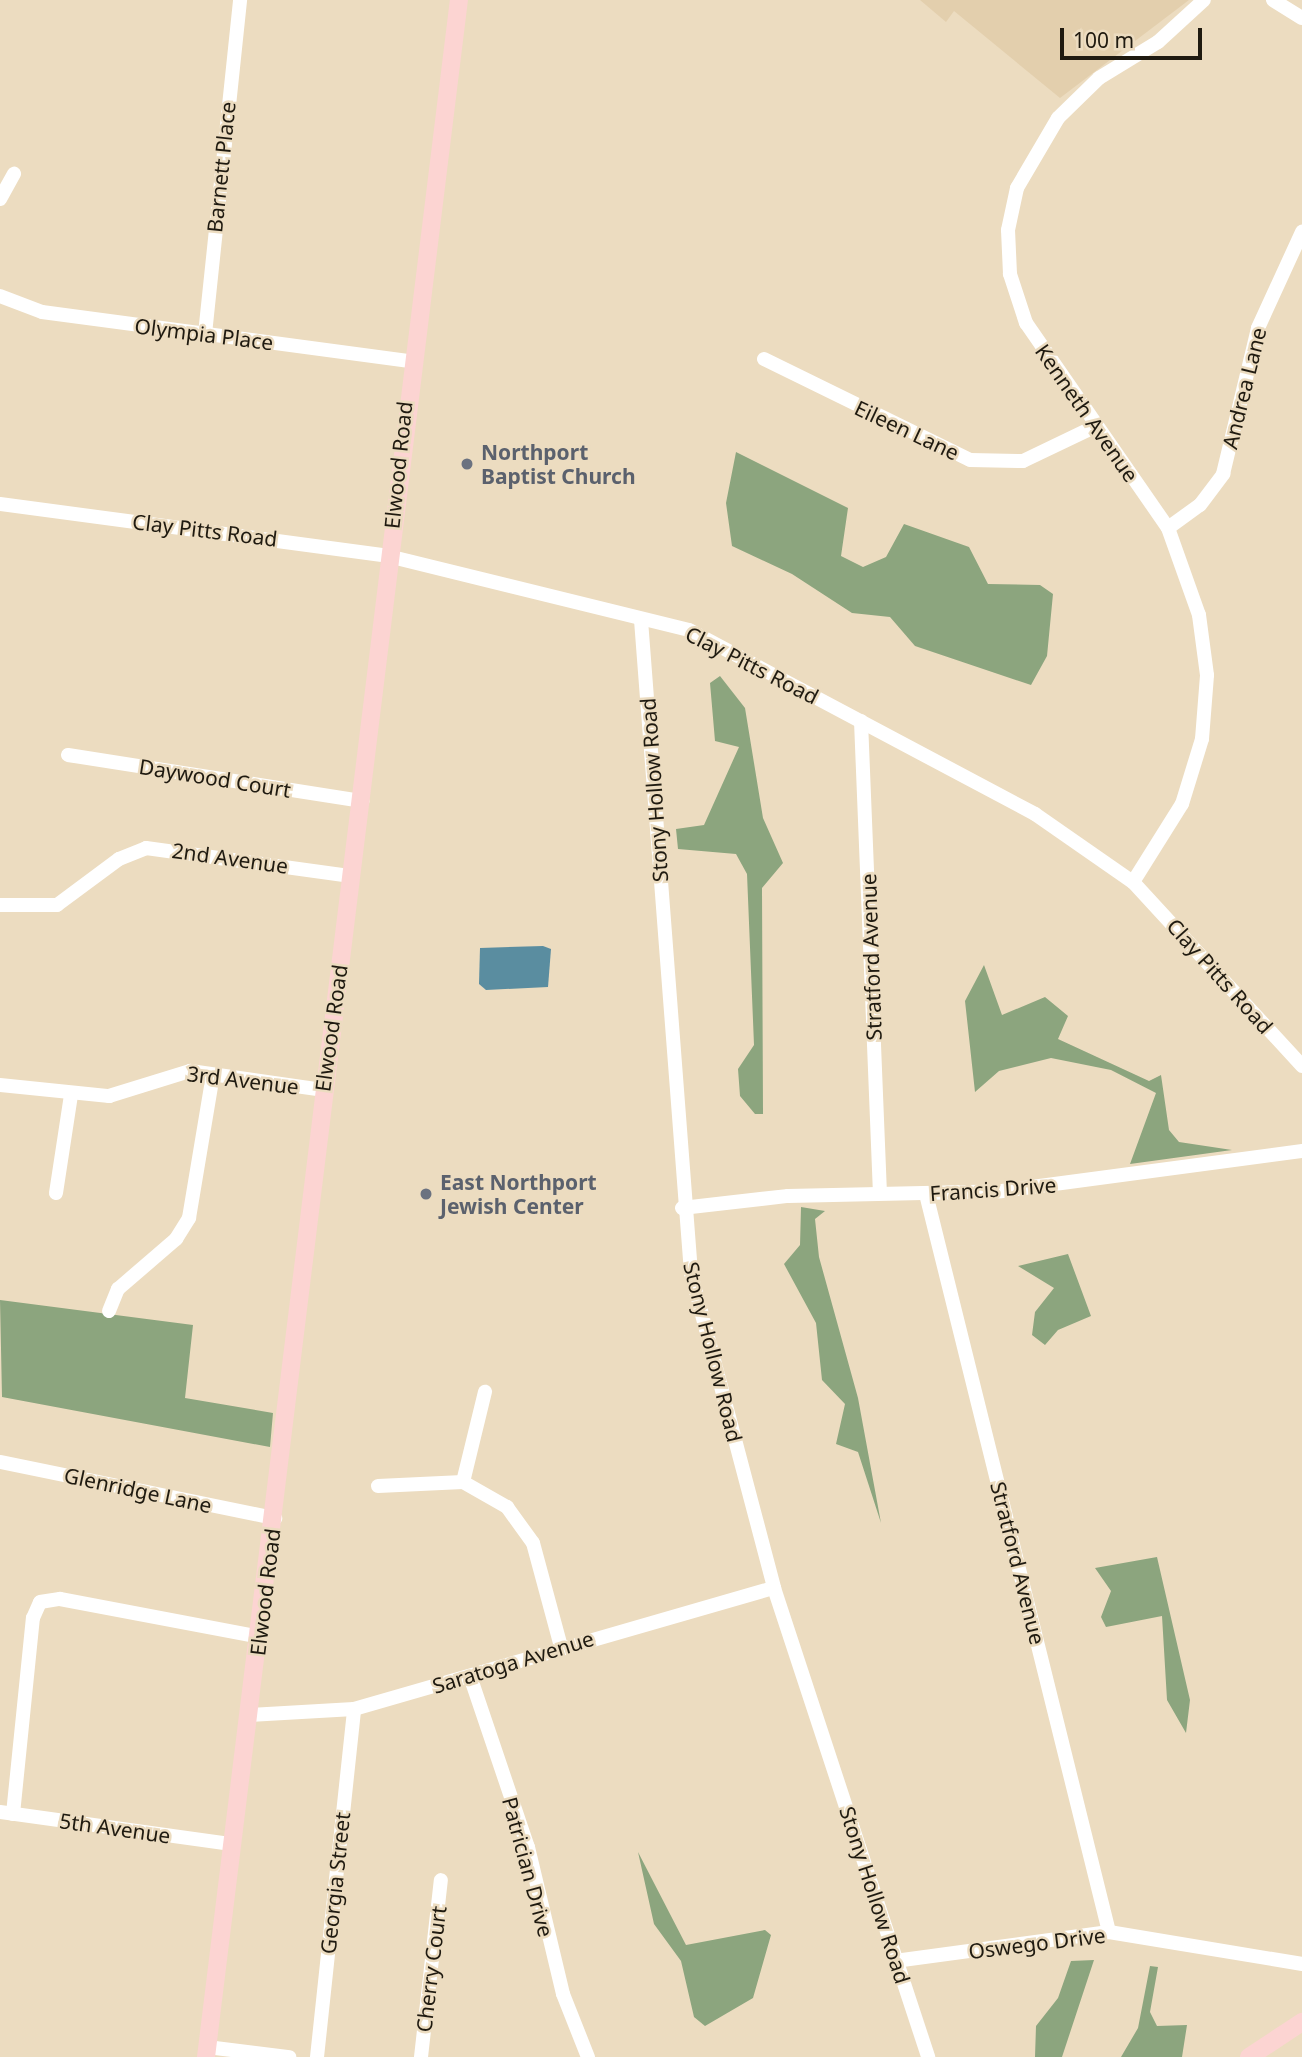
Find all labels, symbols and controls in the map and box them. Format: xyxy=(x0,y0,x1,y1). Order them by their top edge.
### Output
scale bar xyxy=(1064,14,1206,58)
text: 100 m xyxy=(1073,26,1134,54)
street label: Barnett Place xyxy=(202,100,240,234)
street label: Olympia Place xyxy=(133,313,275,355)
street label: Andrea Lane xyxy=(1217,325,1271,451)
street label: Kenneth Avenue xyxy=(1030,339,1144,487)
street label: Eileen Lane xyxy=(851,395,963,465)
street label: Elwood Road xyxy=(379,400,417,530)
place label: Northport Baptist Church xyxy=(481,439,636,489)
marker: Northport Baptist Church xyxy=(459,456,475,472)
street label: Clay Pitts Road xyxy=(131,509,279,551)
street label: Clay Pitts Road xyxy=(681,621,823,709)
street label: Stony Hollow Road xyxy=(635,697,673,883)
street label: Daywood Court xyxy=(137,754,293,802)
street label: 2nd Avenue xyxy=(170,837,290,879)
street label: Stratford Avenue xyxy=(855,873,887,1041)
street label: Clay Pitts Road xyxy=(1162,913,1278,1039)
street label: Elwood Road xyxy=(310,963,352,1093)
street label: 3rd Avenue xyxy=(186,1061,300,1099)
place label: East Northport Jewish Center xyxy=(440,1169,597,1219)
street label: Francis Drive xyxy=(929,1172,1057,1206)
marker: East Northport Jewish Center xyxy=(418,1186,434,1202)
street label: Stony Hollow Road xyxy=(678,1259,748,1445)
street label: Glenridge Lane xyxy=(62,1462,214,1518)
street label: Stratford Avenue xyxy=(986,1479,1050,1647)
street label: Elwood Road xyxy=(245,1527,285,1657)
street label: Saratoga Avenue xyxy=(429,1625,597,1699)
street label: Patrician Drive xyxy=(497,1794,559,1940)
street label: Stony Hollow Road xyxy=(834,1803,916,1987)
street label: 5th Avenue xyxy=(58,1808,172,1848)
street label: Georgia Street xyxy=(315,1811,355,1955)
street label: Cherry Court xyxy=(411,1905,451,2033)
street label: Oswego Drive xyxy=(967,1922,1107,1964)

